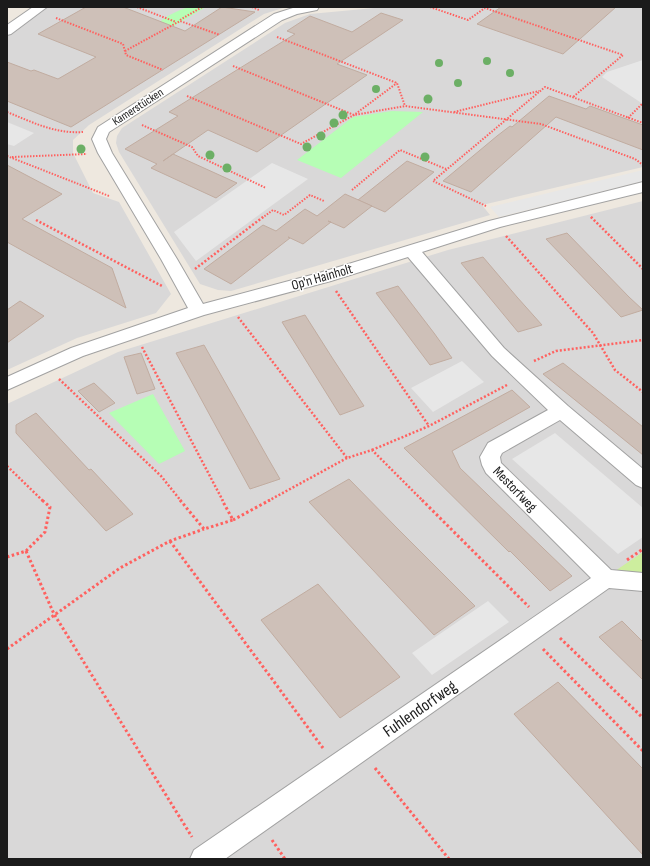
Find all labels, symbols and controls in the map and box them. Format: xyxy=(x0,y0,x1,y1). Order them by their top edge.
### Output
street label: Kamerstücken xyxy=(110,85,166,129)
street label: Op'n Hainholt xyxy=(289,260,355,294)
street label: Mestorfweg xyxy=(489,463,541,515)
street label: Fuhlendorfweg xyxy=(379,676,461,742)

